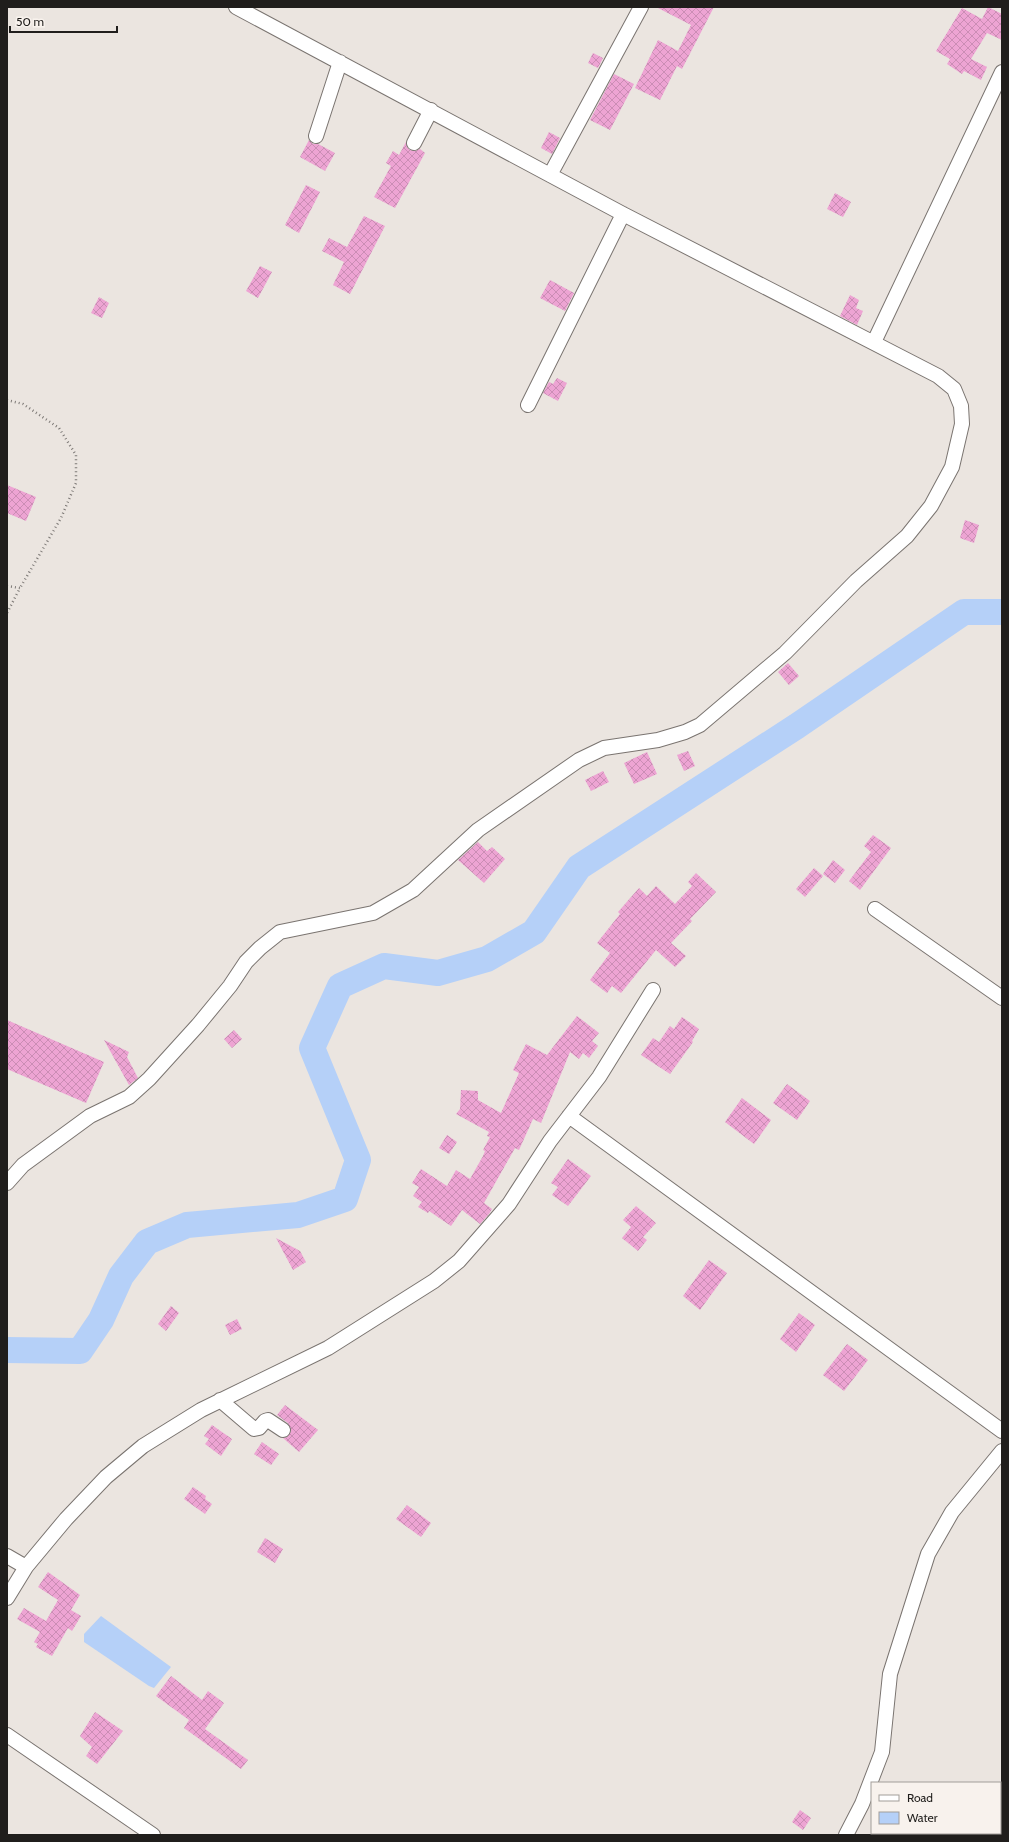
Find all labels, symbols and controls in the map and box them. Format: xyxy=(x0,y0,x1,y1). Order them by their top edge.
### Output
scale bar xyxy=(10,8,117,34)
text: 50 m xyxy=(16,14,44,29)
legend xyxy=(871,1782,1001,1834)
text: Road xyxy=(907,1790,933,1805)
text: Water xyxy=(907,1810,938,1825)

